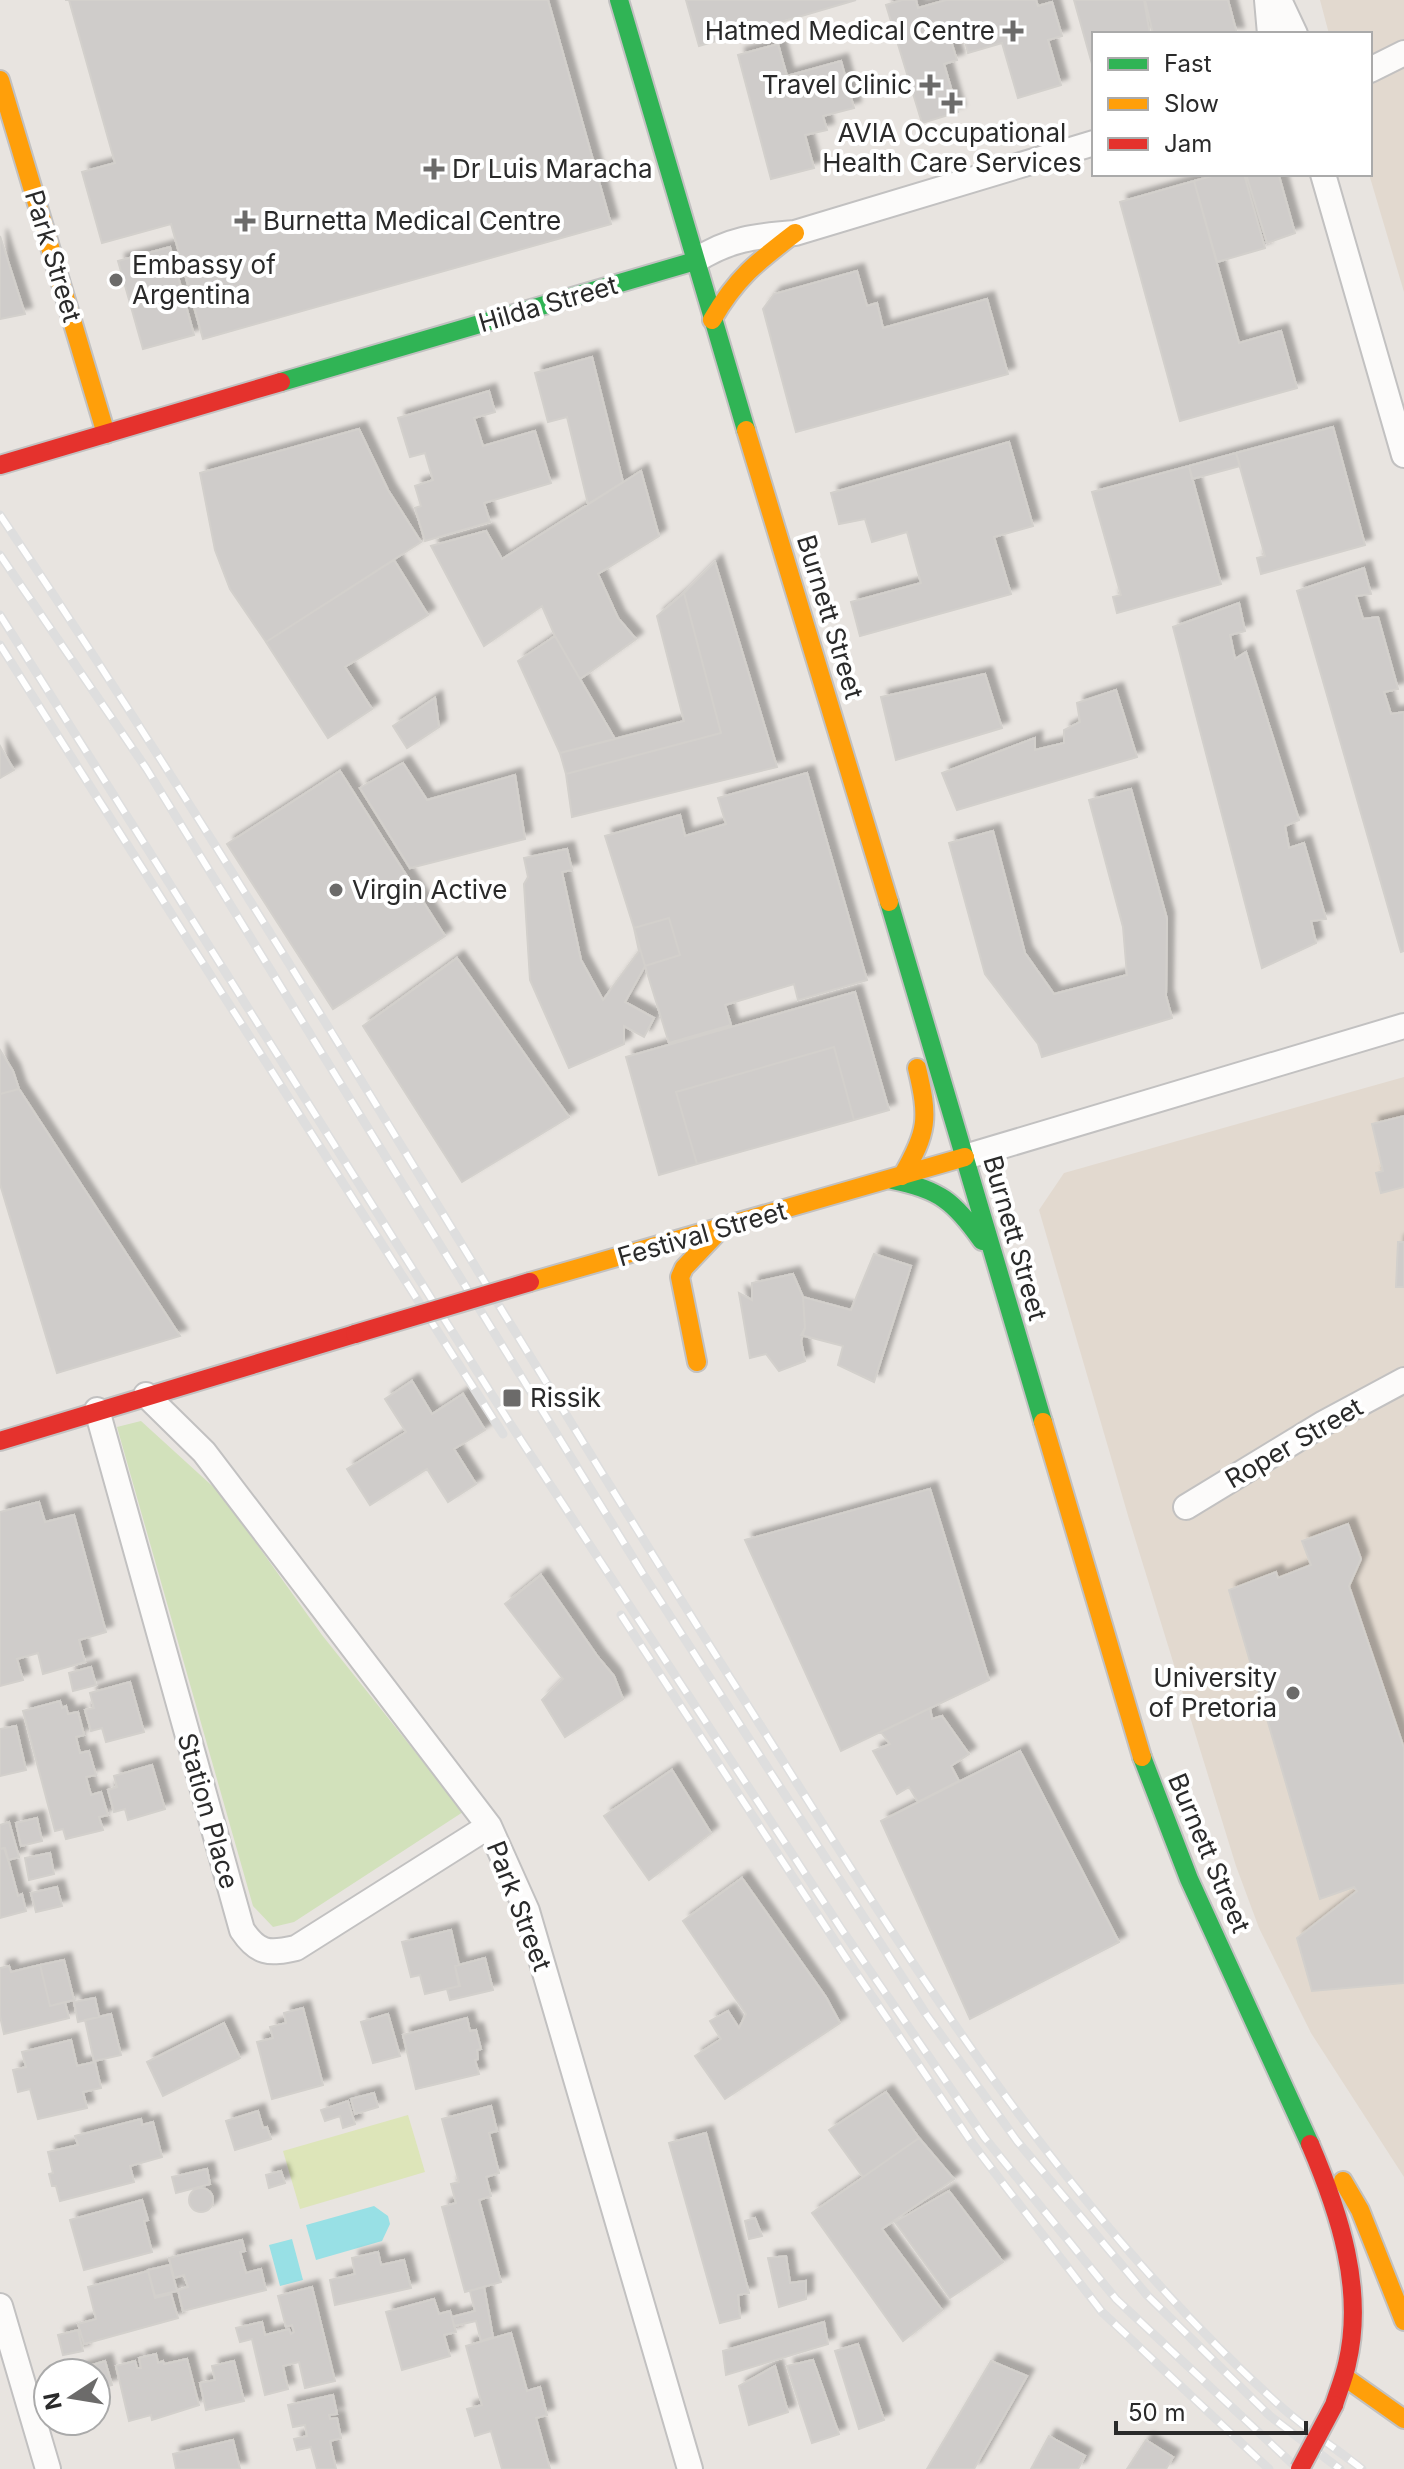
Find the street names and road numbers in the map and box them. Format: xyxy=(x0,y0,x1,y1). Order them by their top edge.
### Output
street label: Park Street xyxy=(19,186,88,326)
street label: Hilda Street xyxy=(475,269,621,338)
street label: Burnett Street xyxy=(791,531,870,703)
street label: Burnett Street xyxy=(977,1152,1054,1324)
street label: Festival Street xyxy=(614,1195,790,1272)
street label: Roper Street xyxy=(1220,1391,1368,1494)
street label: Station Place xyxy=(171,1729,246,1892)
street label: Burnett Street xyxy=(1162,1768,1257,1937)
street label: Park Street xyxy=(481,1837,558,1975)

